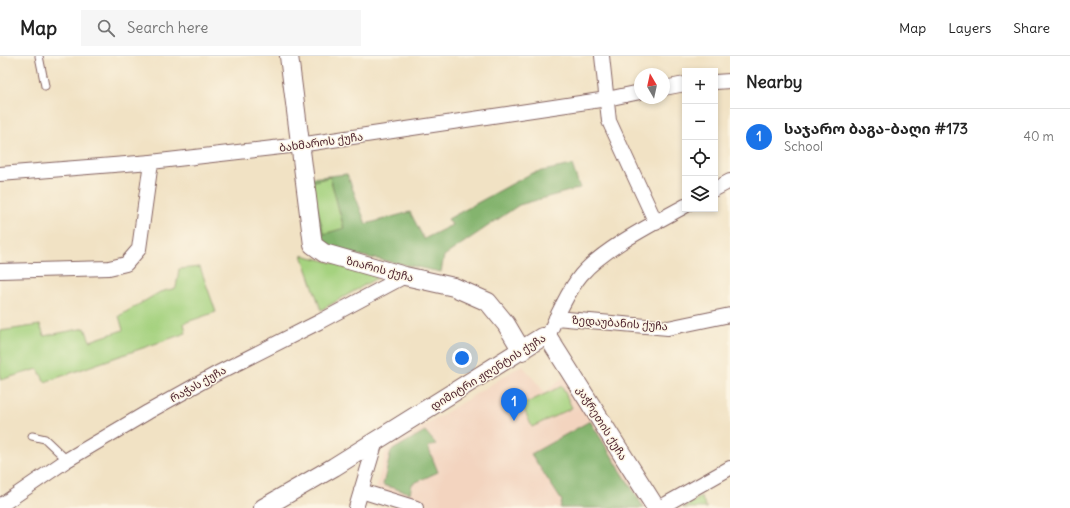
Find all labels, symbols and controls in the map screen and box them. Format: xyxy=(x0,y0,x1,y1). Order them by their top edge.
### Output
search box xyxy=(81,10,361,46)
text: Map xyxy=(20,16,57,40)
icon: search xyxy=(95,17,117,39)
text: Search here xyxy=(127,18,208,37)
text: Map xyxy=(899,19,926,37)
text: Layers xyxy=(948,19,991,37)
text: Share xyxy=(1013,19,1050,37)
north arrow xyxy=(634,68,670,104)
map controls xyxy=(682,68,718,212)
button: + xyxy=(682,68,718,104)
text: Nearby xyxy=(746,71,802,93)
button: − xyxy=(682,104,718,140)
text: საჯარო ბაგა-ბაღი #173 xyxy=(784,119,968,138)
text: 1 xyxy=(756,128,762,145)
text: 40 m xyxy=(1023,128,1054,145)
street label: ბახმაროს ქუჩა xyxy=(278,129,364,155)
text: School xyxy=(784,138,823,155)
button: locate xyxy=(682,140,718,176)
button: layers xyxy=(682,176,718,212)
street label: ზიარის ქუჩა xyxy=(345,253,415,285)
street label: ზედაუბანის ქუჩა xyxy=(572,313,668,333)
street label: დიმიტრი ჟღენტის ქუჩა xyxy=(428,331,548,413)
your location xyxy=(452,348,472,368)
street label: რაჭას ქუჩა xyxy=(167,363,229,405)
street label: კაჭრეთის ქუჩა xyxy=(574,383,630,463)
pin: 1 xyxy=(501,388,527,421)

